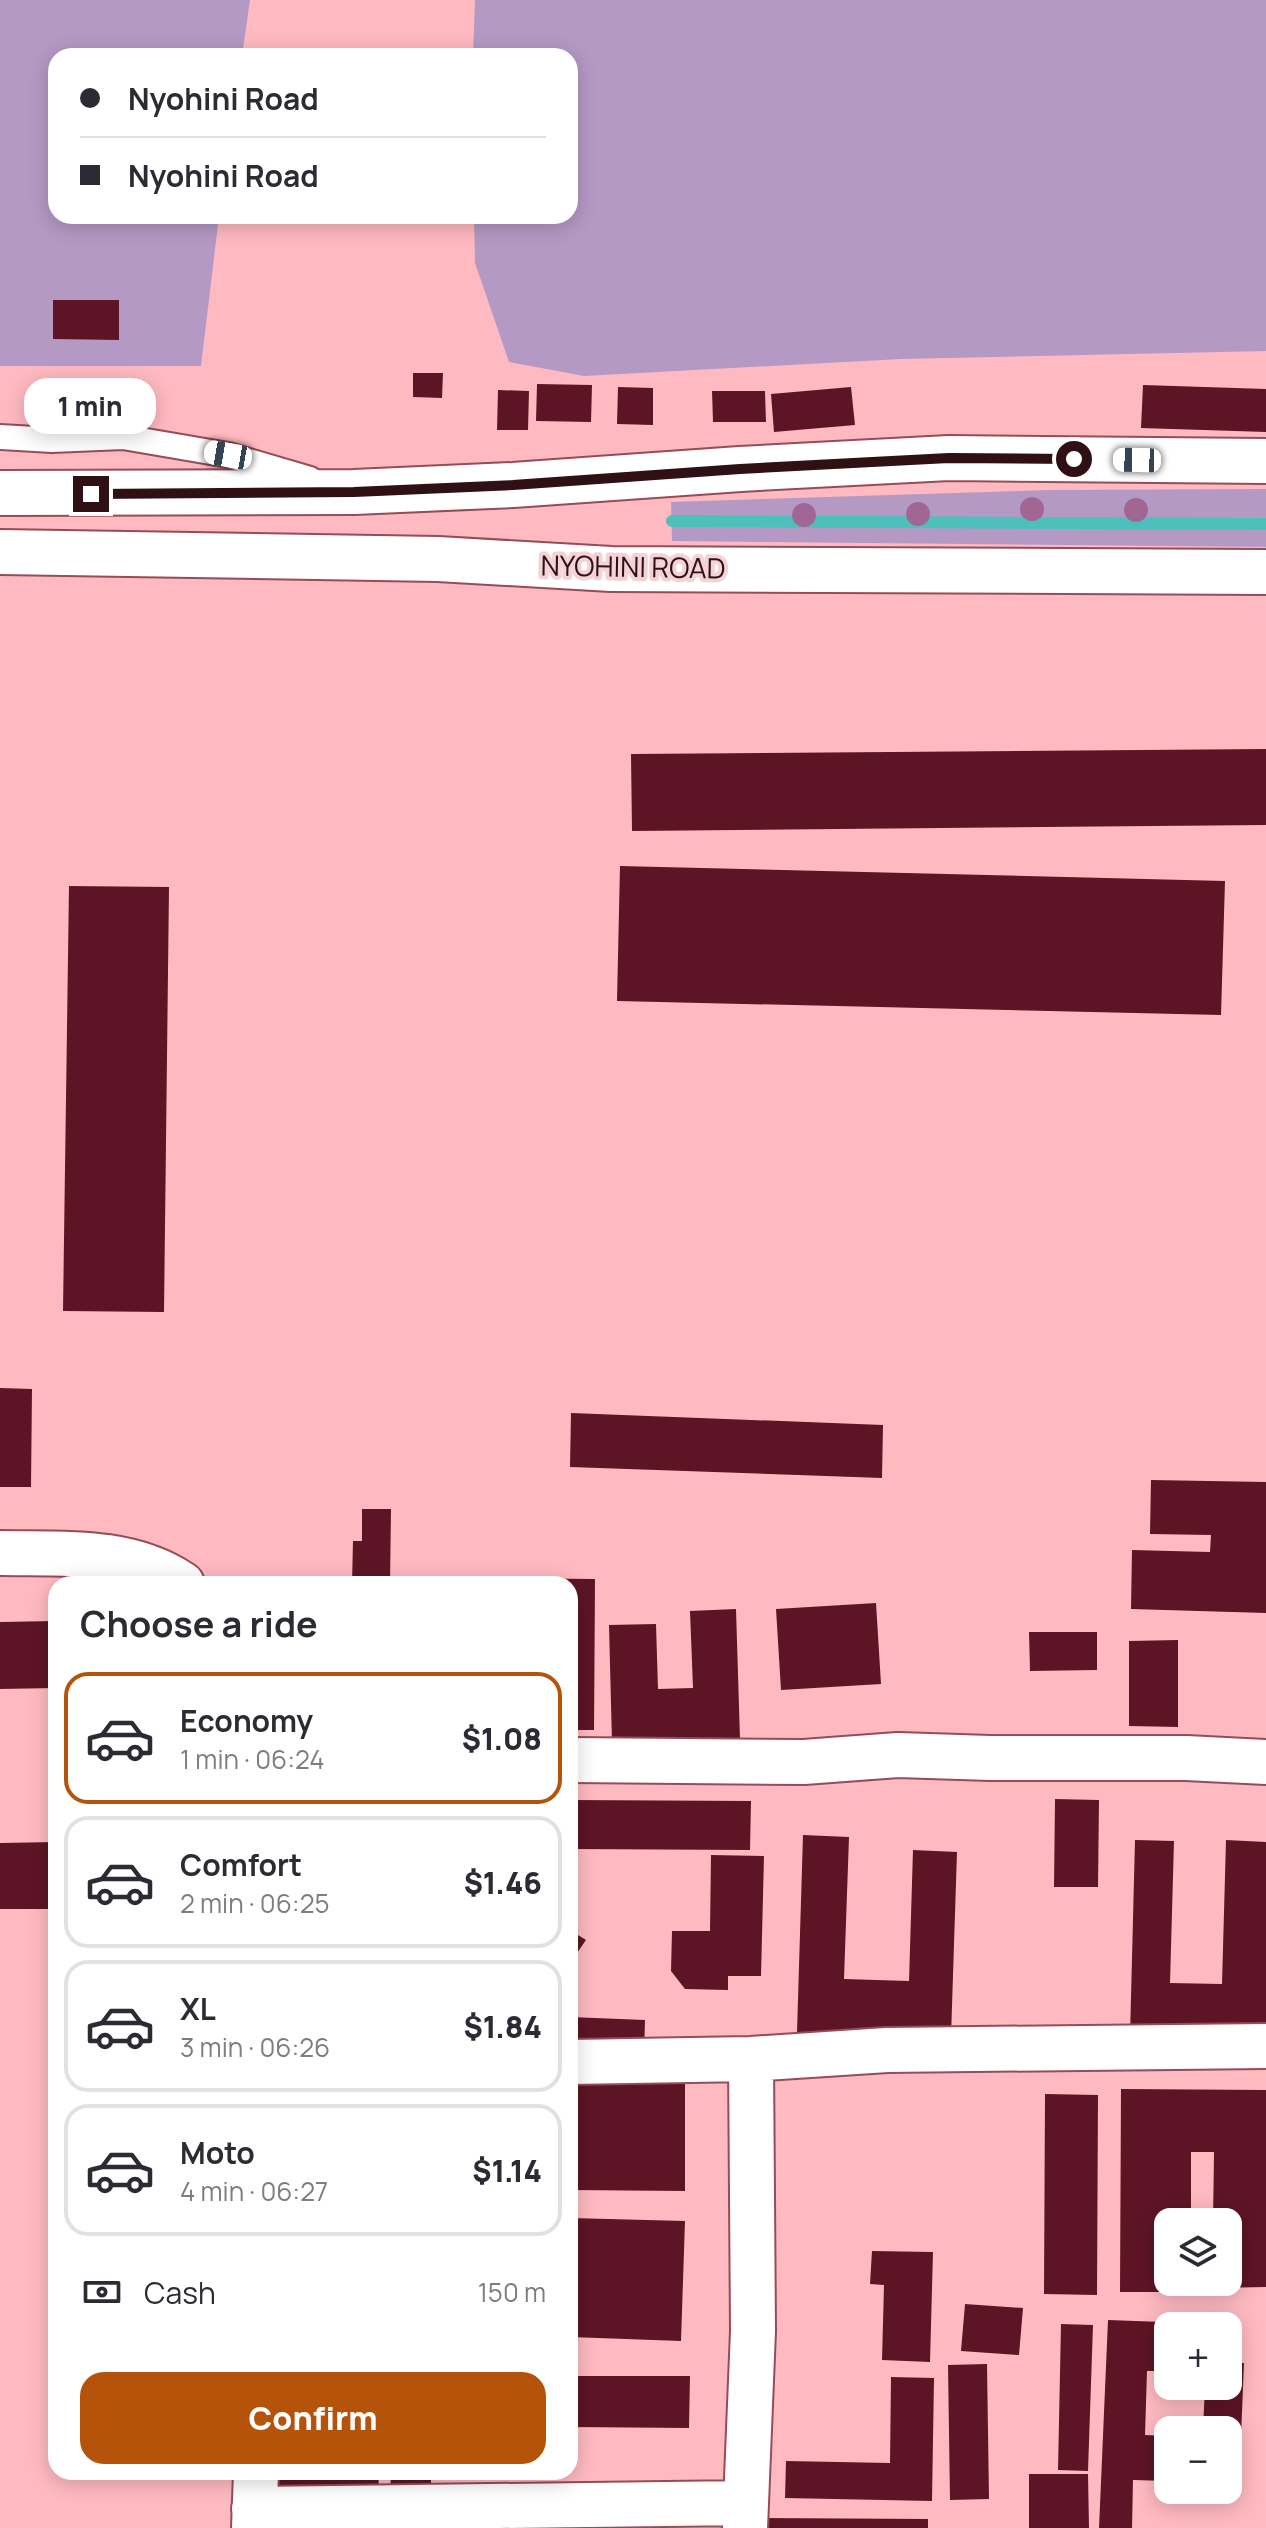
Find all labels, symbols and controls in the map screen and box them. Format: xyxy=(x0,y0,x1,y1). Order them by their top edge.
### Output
text: Nyohini Road xyxy=(128,78,319,119)
text: Nyohini Road xyxy=(128,155,319,196)
callout: 1 min xyxy=(25,378,157,434)
text: 1 min xyxy=(57,388,123,424)
car xyxy=(202,439,254,471)
route start xyxy=(1056,441,1092,477)
car xyxy=(1113,448,1161,472)
route end xyxy=(73,476,109,512)
street label: NYOHINI ROAD xyxy=(540,545,726,587)
text: Choose a ride xyxy=(80,1599,318,1648)
text: Economy xyxy=(180,1700,313,1741)
icon: car xyxy=(84,1702,156,1774)
text: $1.08 xyxy=(462,1718,542,1759)
text: 1 min · 06:24 xyxy=(180,1741,325,1777)
text: Comfort xyxy=(180,1844,302,1885)
icon: car xyxy=(84,1846,156,1918)
text: $1.46 xyxy=(464,1862,542,1903)
text: 2 min · 06:25 xyxy=(180,1885,329,1921)
text: XL xyxy=(180,1988,216,2029)
icon: car xyxy=(84,1990,156,2062)
text: $1.84 xyxy=(464,2006,542,2047)
text: 3 min · 06:26 xyxy=(180,2029,330,2065)
text: Moto xyxy=(180,2132,255,2173)
icon: car xyxy=(84,2134,156,2206)
text: $1.14 xyxy=(472,2150,542,2191)
text: 4 min · 06:27 xyxy=(180,2173,328,2209)
map controls xyxy=(1154,2208,1242,2504)
button: layers xyxy=(1154,2208,1242,2296)
icon: cash xyxy=(80,2270,124,2314)
text: Cash xyxy=(144,2272,216,2313)
text: 150 m xyxy=(478,2274,546,2310)
button: + xyxy=(1154,2312,1242,2400)
button: Confirm xyxy=(80,2372,546,2464)
button: − xyxy=(1154,2416,1242,2504)

